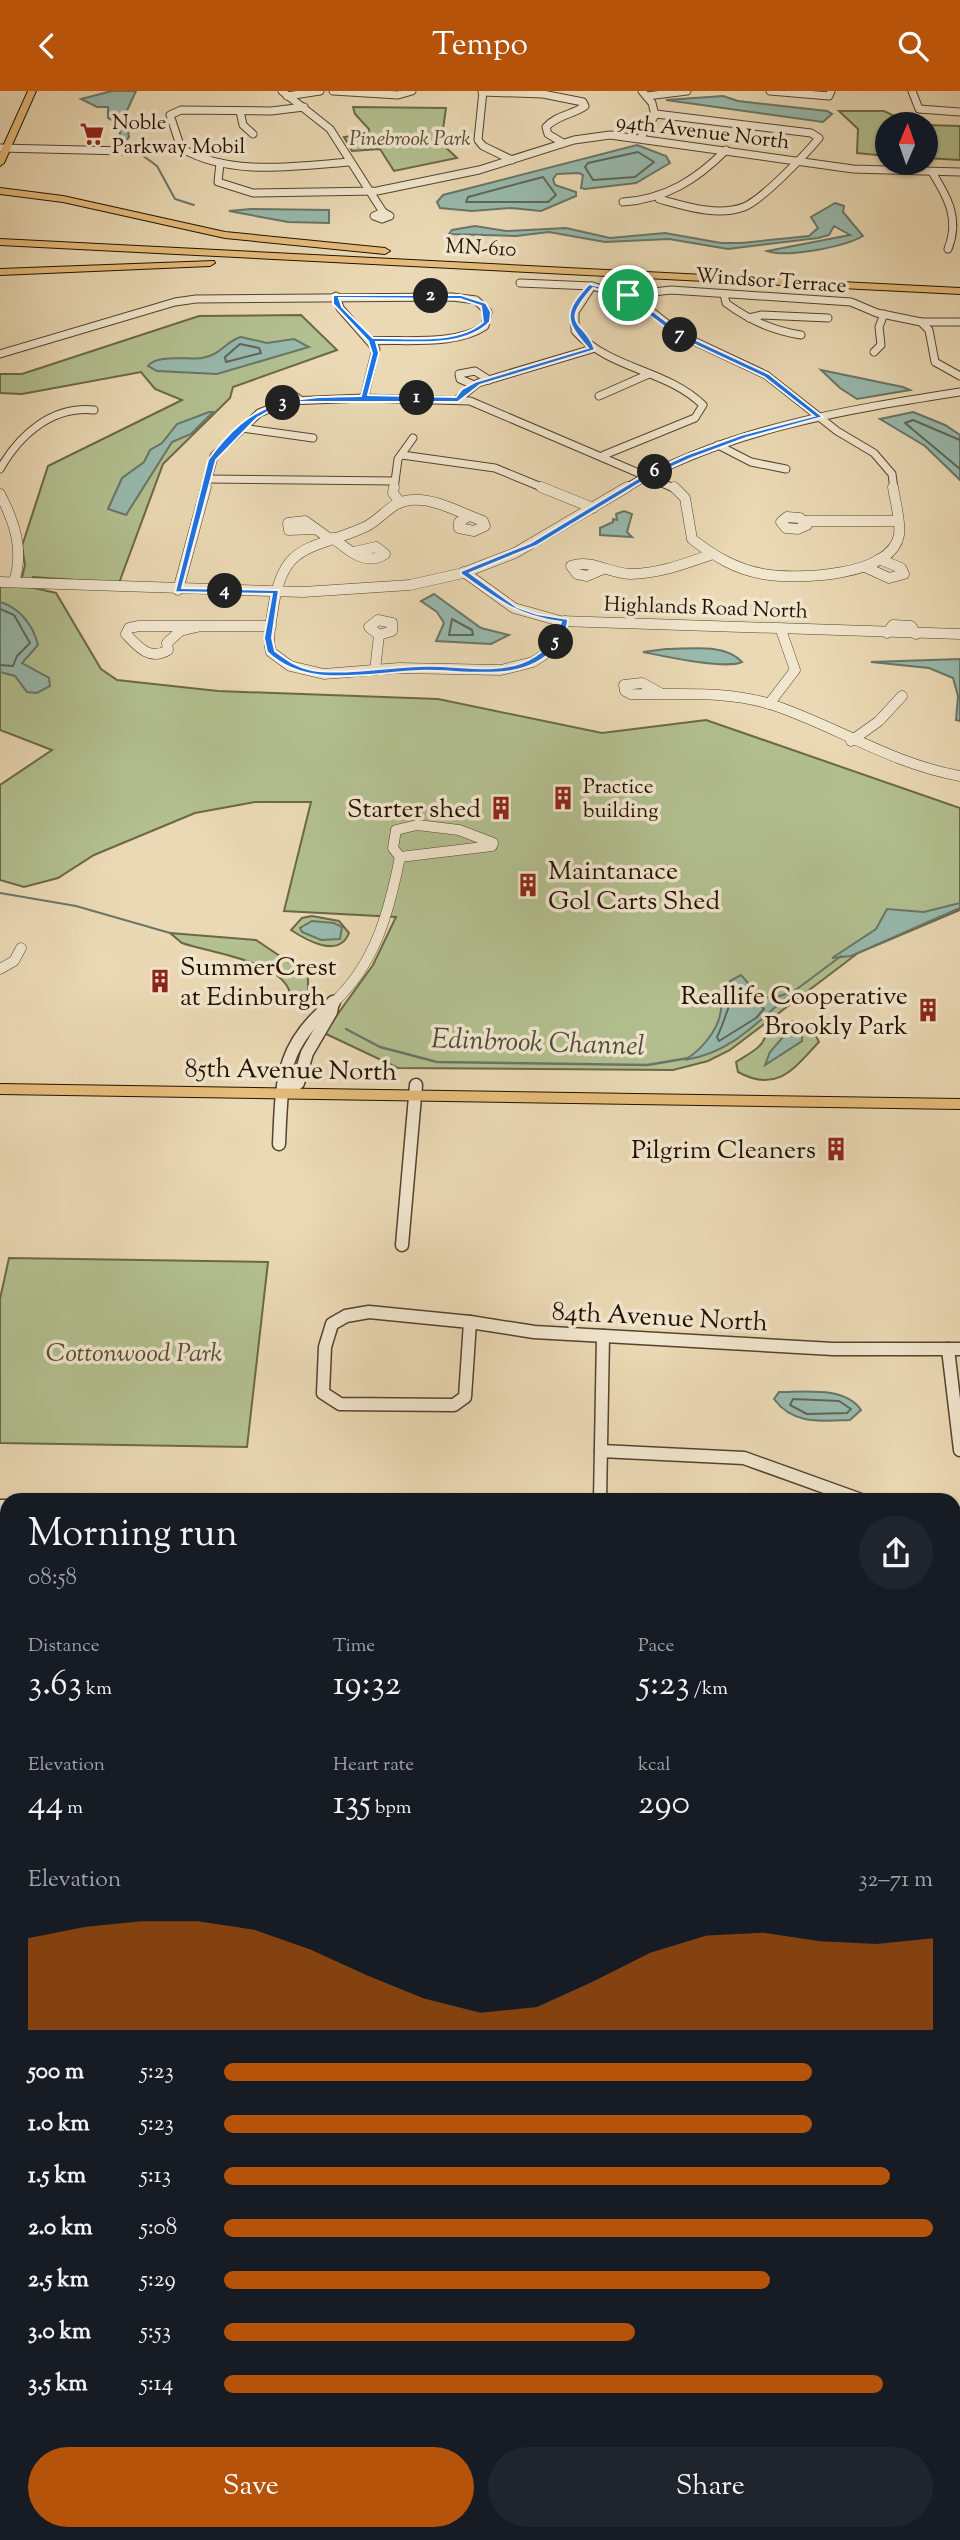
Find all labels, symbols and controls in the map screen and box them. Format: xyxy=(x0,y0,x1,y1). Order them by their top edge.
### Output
text: Tempo xyxy=(432,23,528,69)
icon: back xyxy=(28,27,66,65)
icon: search xyxy=(894,27,932,65)
street label: 94th Avenue North xyxy=(614,107,791,159)
place label: Noble Parkway Mobil xyxy=(112,109,245,163)
north arrow xyxy=(875,112,938,175)
map controls xyxy=(875,112,938,175)
supermarket icon: Noble Parkway Mobil xyxy=(78,120,106,148)
park label: Pinebrook Park xyxy=(349,125,471,155)
street label: MN-610 xyxy=(445,232,517,266)
street label: Windsor Terrace xyxy=(694,262,847,302)
pin xyxy=(598,265,658,325)
icon: arrive xyxy=(609,276,647,314)
pin: 2 xyxy=(414,279,448,313)
text: 2 xyxy=(426,282,435,309)
pin: 7 xyxy=(662,317,698,353)
text: 7 xyxy=(675,321,684,348)
pin: 1 xyxy=(400,381,434,415)
text: 1 xyxy=(413,384,420,411)
pin: 3 xyxy=(266,385,300,421)
text: 3 xyxy=(279,389,286,416)
pin: 6 xyxy=(638,455,672,489)
text: 6 xyxy=(650,458,659,485)
pin: 4 xyxy=(208,573,243,609)
text: 4 xyxy=(220,577,229,604)
street label: Highlands Road North xyxy=(603,590,809,628)
pin: 5 xyxy=(538,625,574,659)
text: 5 xyxy=(552,628,559,655)
place label: Practice building xyxy=(583,773,658,827)
building icon: Practice building xyxy=(549,784,577,812)
place label: Starter shed xyxy=(347,792,481,829)
building icon: Starter shed xyxy=(487,794,515,822)
place label: Maintanace Gol Carts Shed xyxy=(548,854,720,921)
building icon: Maintanace Gol Carts Shed xyxy=(514,871,542,899)
place label: SummerCrest at Edinburgh xyxy=(180,950,337,1017)
building icon: SummerCrest at Edinburgh xyxy=(146,967,174,995)
place label: Reallife Cooperative Brookly Park xyxy=(680,979,908,1046)
building icon: Reallife Cooperative Brookly Park xyxy=(914,996,942,1024)
water label: Edinbrook Channel xyxy=(430,1020,645,1068)
street label: 85th Avenue North xyxy=(184,1051,398,1092)
place label: Pilgrim Cleaners xyxy=(631,1133,816,1170)
building icon: Pilgrim Cleaners xyxy=(822,1135,850,1163)
street label: 84th Avenue North xyxy=(551,1294,769,1343)
park label: Cottonwood Park xyxy=(46,1336,223,1373)
text: Morning run xyxy=(28,1509,238,1563)
button: share xyxy=(859,1516,933,1590)
text: 08:58 xyxy=(28,1562,77,1595)
text: Distance xyxy=(28,1633,100,1660)
text: Time xyxy=(333,1633,375,1660)
text: Pace xyxy=(638,1633,674,1660)
text: 3.63 xyxy=(28,1660,82,1711)
text: 19:32 xyxy=(333,1660,401,1711)
text: 5:23 xyxy=(638,1660,690,1711)
text: km xyxy=(82,1676,112,1703)
text: /km xyxy=(690,1676,728,1703)
text: Elevation xyxy=(28,1752,105,1779)
text: Heart rate xyxy=(333,1752,414,1779)
text: kcal xyxy=(638,1752,671,1779)
text: 44 xyxy=(28,1779,63,1830)
text: 135 xyxy=(333,1779,371,1830)
text: 290 xyxy=(638,1779,690,1830)
text: m xyxy=(63,1795,83,1822)
text: bpm xyxy=(371,1795,412,1822)
text: Elevation xyxy=(28,1864,121,1897)
text: 32–71 m xyxy=(858,1864,933,1897)
text: 500 m xyxy=(28,2056,84,2089)
text: 5:23 xyxy=(140,2056,174,2089)
text: 1.0 km xyxy=(28,2108,90,2141)
text: 5:23 xyxy=(140,2108,174,2141)
text: 1.5 km xyxy=(28,2160,86,2193)
text: 5:13 xyxy=(140,2160,171,2193)
text: 2.0 km xyxy=(28,2212,93,2245)
text: 5:08 xyxy=(140,2212,177,2245)
text: 2.5 km xyxy=(28,2264,89,2297)
text: 5:29 xyxy=(140,2264,176,2297)
text: 3.0 km xyxy=(28,2316,91,2349)
text: 5:53 xyxy=(140,2316,171,2349)
text: 3.5 km xyxy=(28,2368,87,2401)
text: 5:14 xyxy=(140,2368,173,2401)
button: Save xyxy=(28,2447,474,2527)
button: Share xyxy=(488,2447,933,2527)

